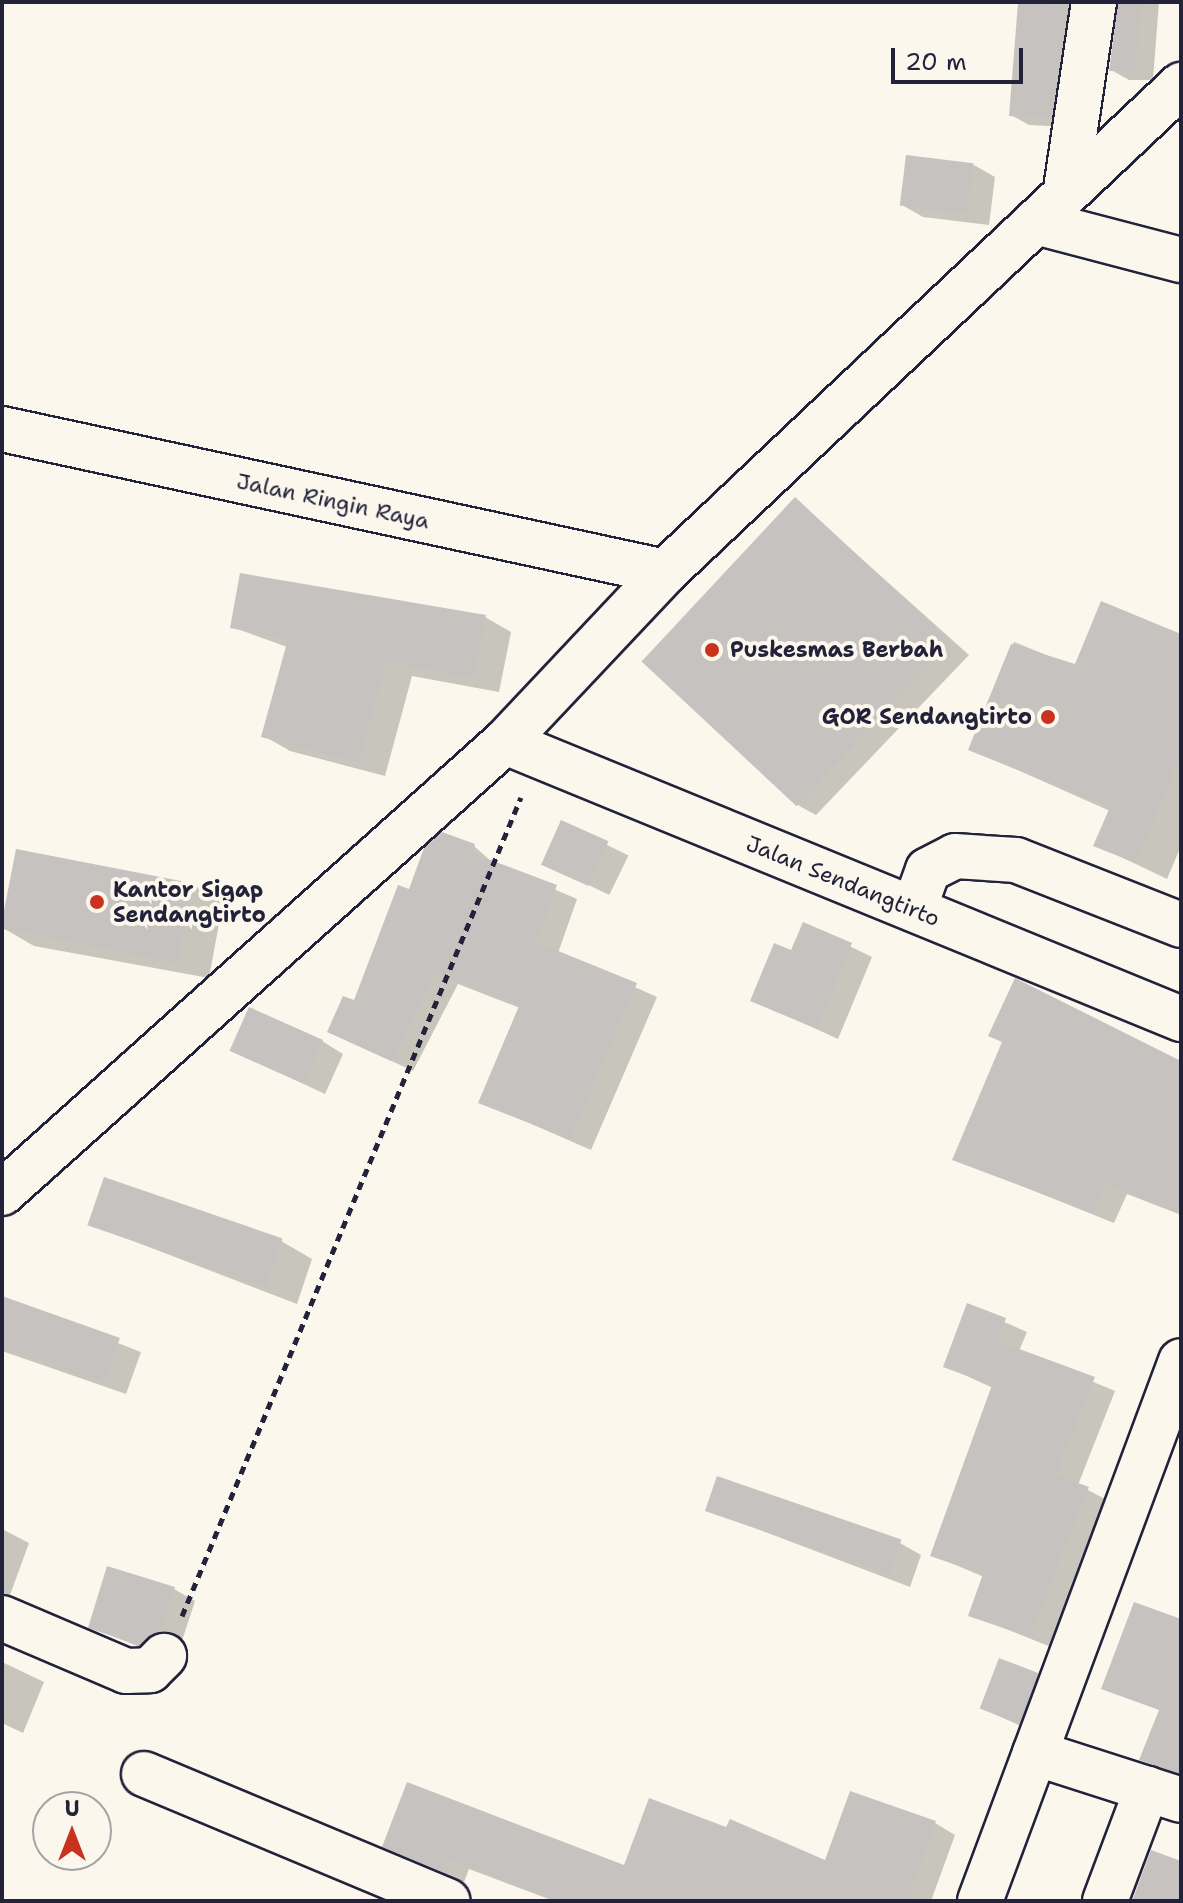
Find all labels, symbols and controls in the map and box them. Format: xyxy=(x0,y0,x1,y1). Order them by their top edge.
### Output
scale bar xyxy=(895,32,1027,82)
text: 20 m xyxy=(905,46,967,78)
street label: Jalan Ringin Raya xyxy=(234,468,432,534)
place label: Puskesmas Berbah xyxy=(730,637,943,663)
marker: Puskesmas Berbah xyxy=(701,639,723,661)
place label: GOR Sendangtirto xyxy=(822,704,1032,730)
marker: GOR Sendangtirto xyxy=(1039,708,1057,726)
street label: Jalan Sendangtirto xyxy=(742,830,944,932)
place label: Kantor Sigap Sendangtirto xyxy=(113,876,266,928)
marker: Kantor Sigap Sendangtirto xyxy=(88,893,106,911)
north arrow xyxy=(32,1791,112,1871)
text: U xyxy=(64,1794,80,1823)

